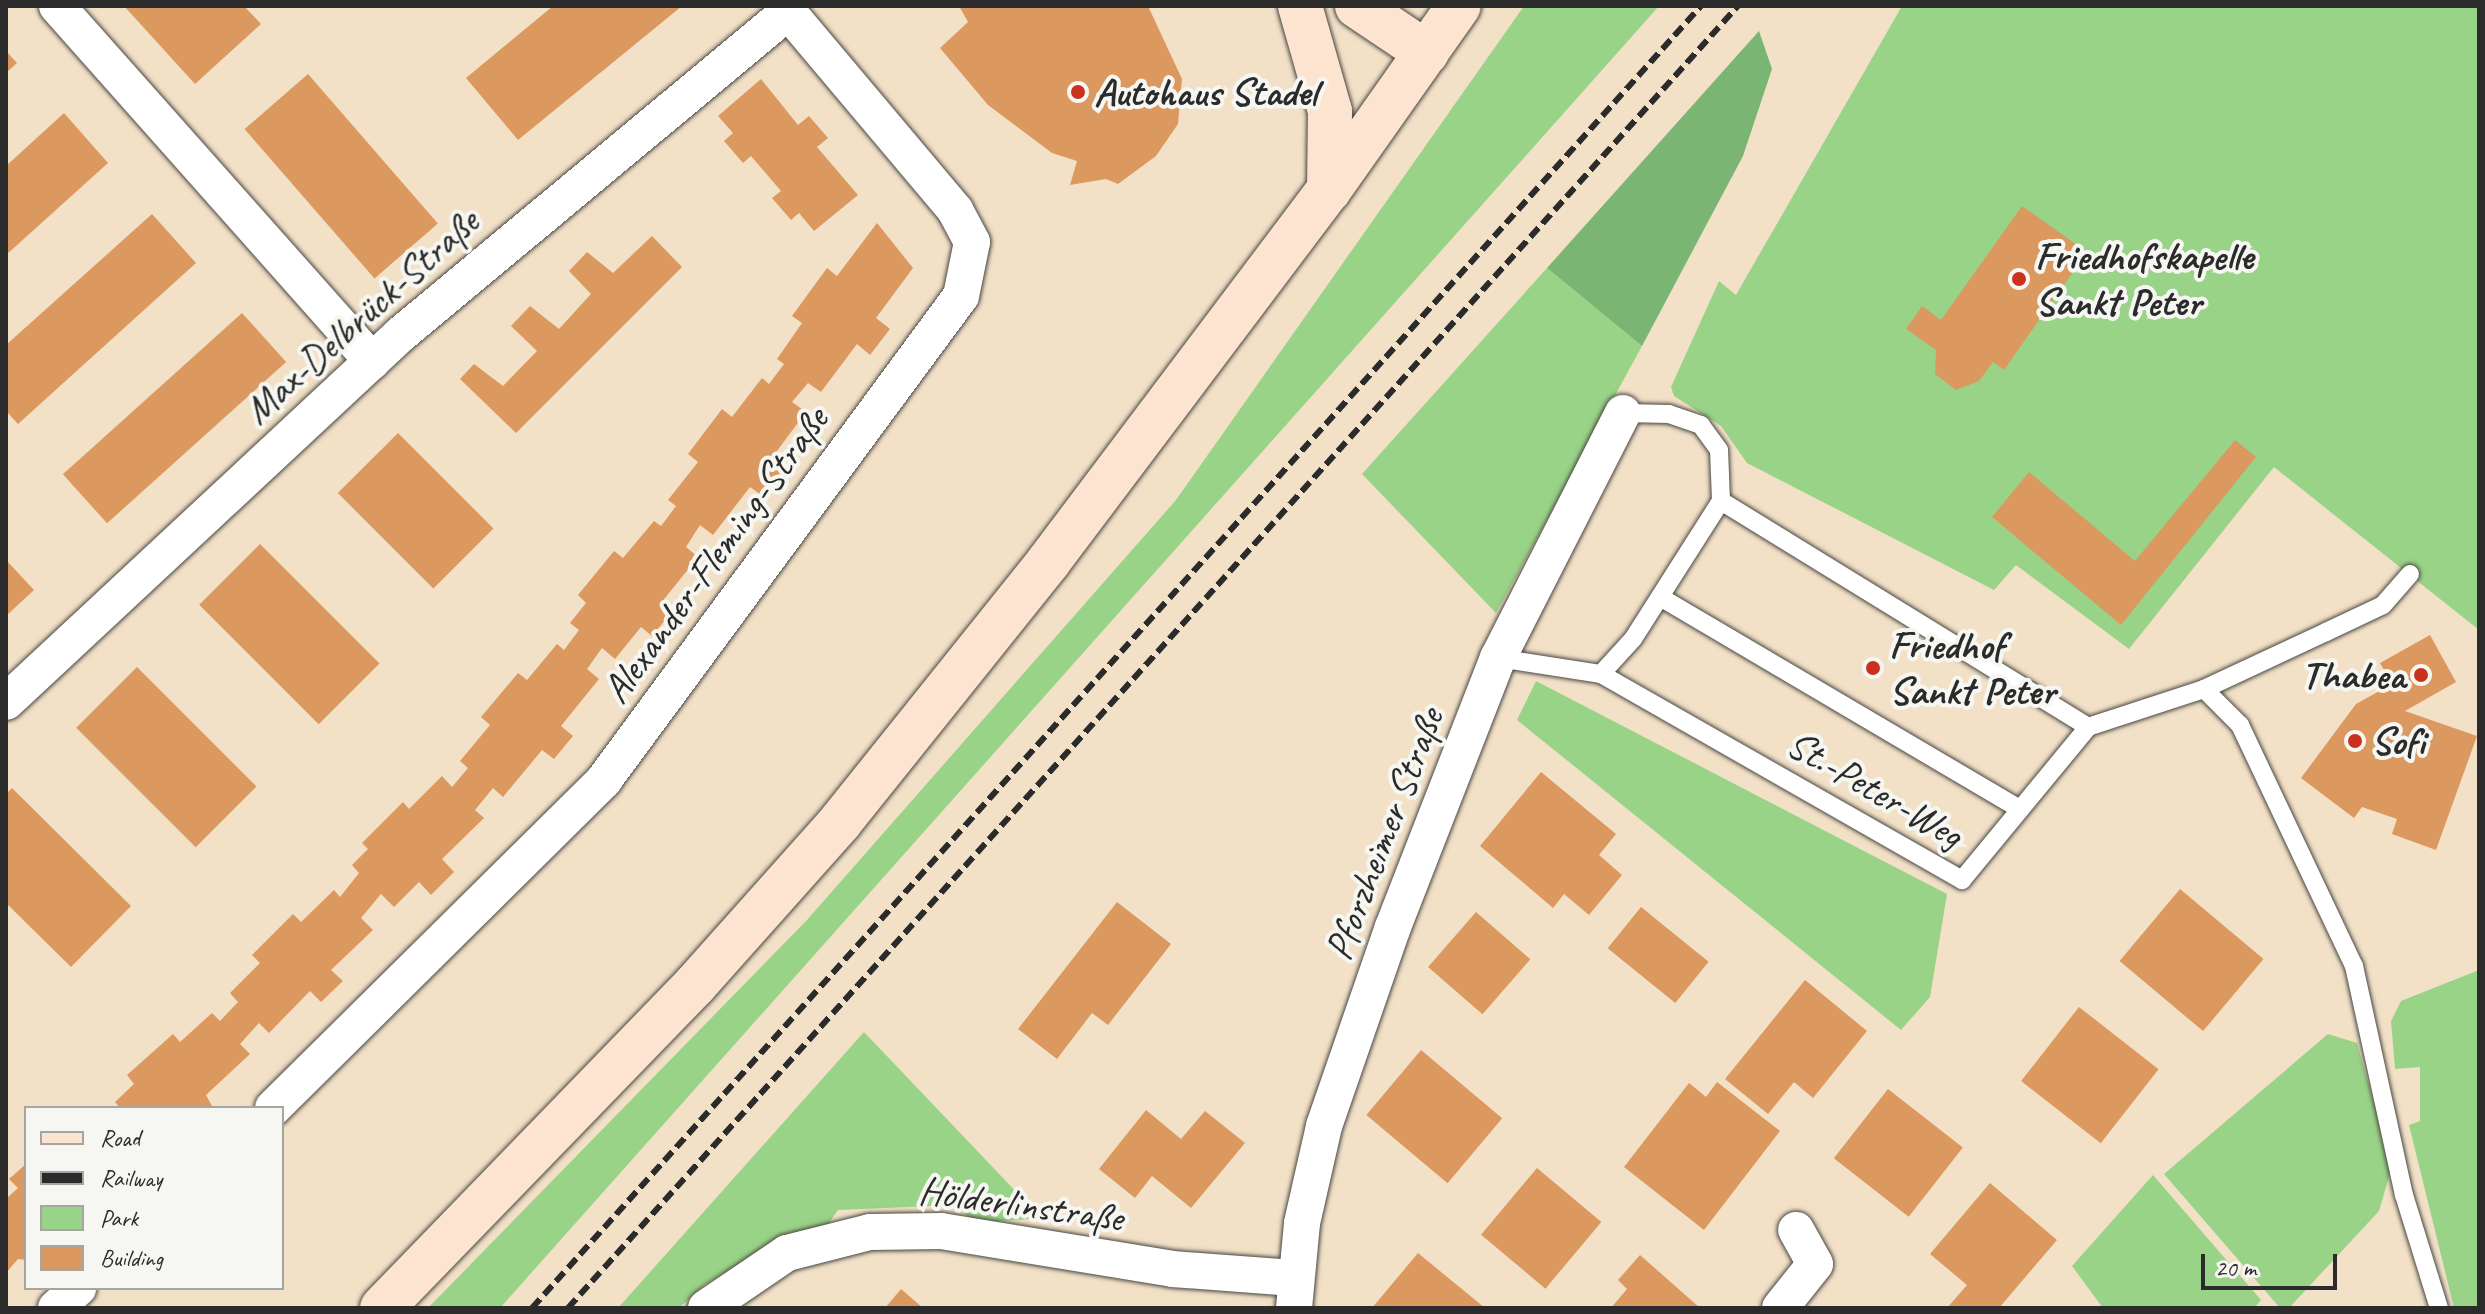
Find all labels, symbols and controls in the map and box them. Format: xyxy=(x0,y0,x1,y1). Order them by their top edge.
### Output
place label: Autohaus Stadel xyxy=(1094,68,1319,116)
marker: Autohaus Stadel xyxy=(1069,83,1087,101)
street label: Max-Delbrück-Straße xyxy=(234,198,488,434)
place label: Friedhofskapelle Sankt Peter xyxy=(2035,232,2253,326)
marker: Friedhofskapelle Sankt Peter xyxy=(2010,270,2028,288)
street label: Alexander-Fleming-Straße xyxy=(592,398,838,712)
place label: Friedhof Sankt Peter xyxy=(1889,621,2055,715)
place label: Thabea xyxy=(2301,651,2405,699)
marker: Friedhof Sankt Peter xyxy=(1864,659,1882,677)
marker: Thabea xyxy=(2412,666,2430,684)
street label: Pforzheimer Straße xyxy=(1314,701,1454,967)
place label: Sofi xyxy=(2371,717,2423,765)
street label: St.-Peter-Weg xyxy=(1778,719,1972,859)
marker: Sofi xyxy=(2346,732,2364,750)
legend xyxy=(24,1106,284,1290)
text: Road xyxy=(100,1123,140,1153)
text: Railway xyxy=(100,1163,162,1193)
street label: Hölderlinstraße xyxy=(916,1166,1126,1242)
text: Park xyxy=(100,1203,138,1233)
scale bar xyxy=(2205,1238,2341,1288)
text: Building xyxy=(100,1243,163,1273)
text: 20 m xyxy=(2215,1253,2256,1283)

